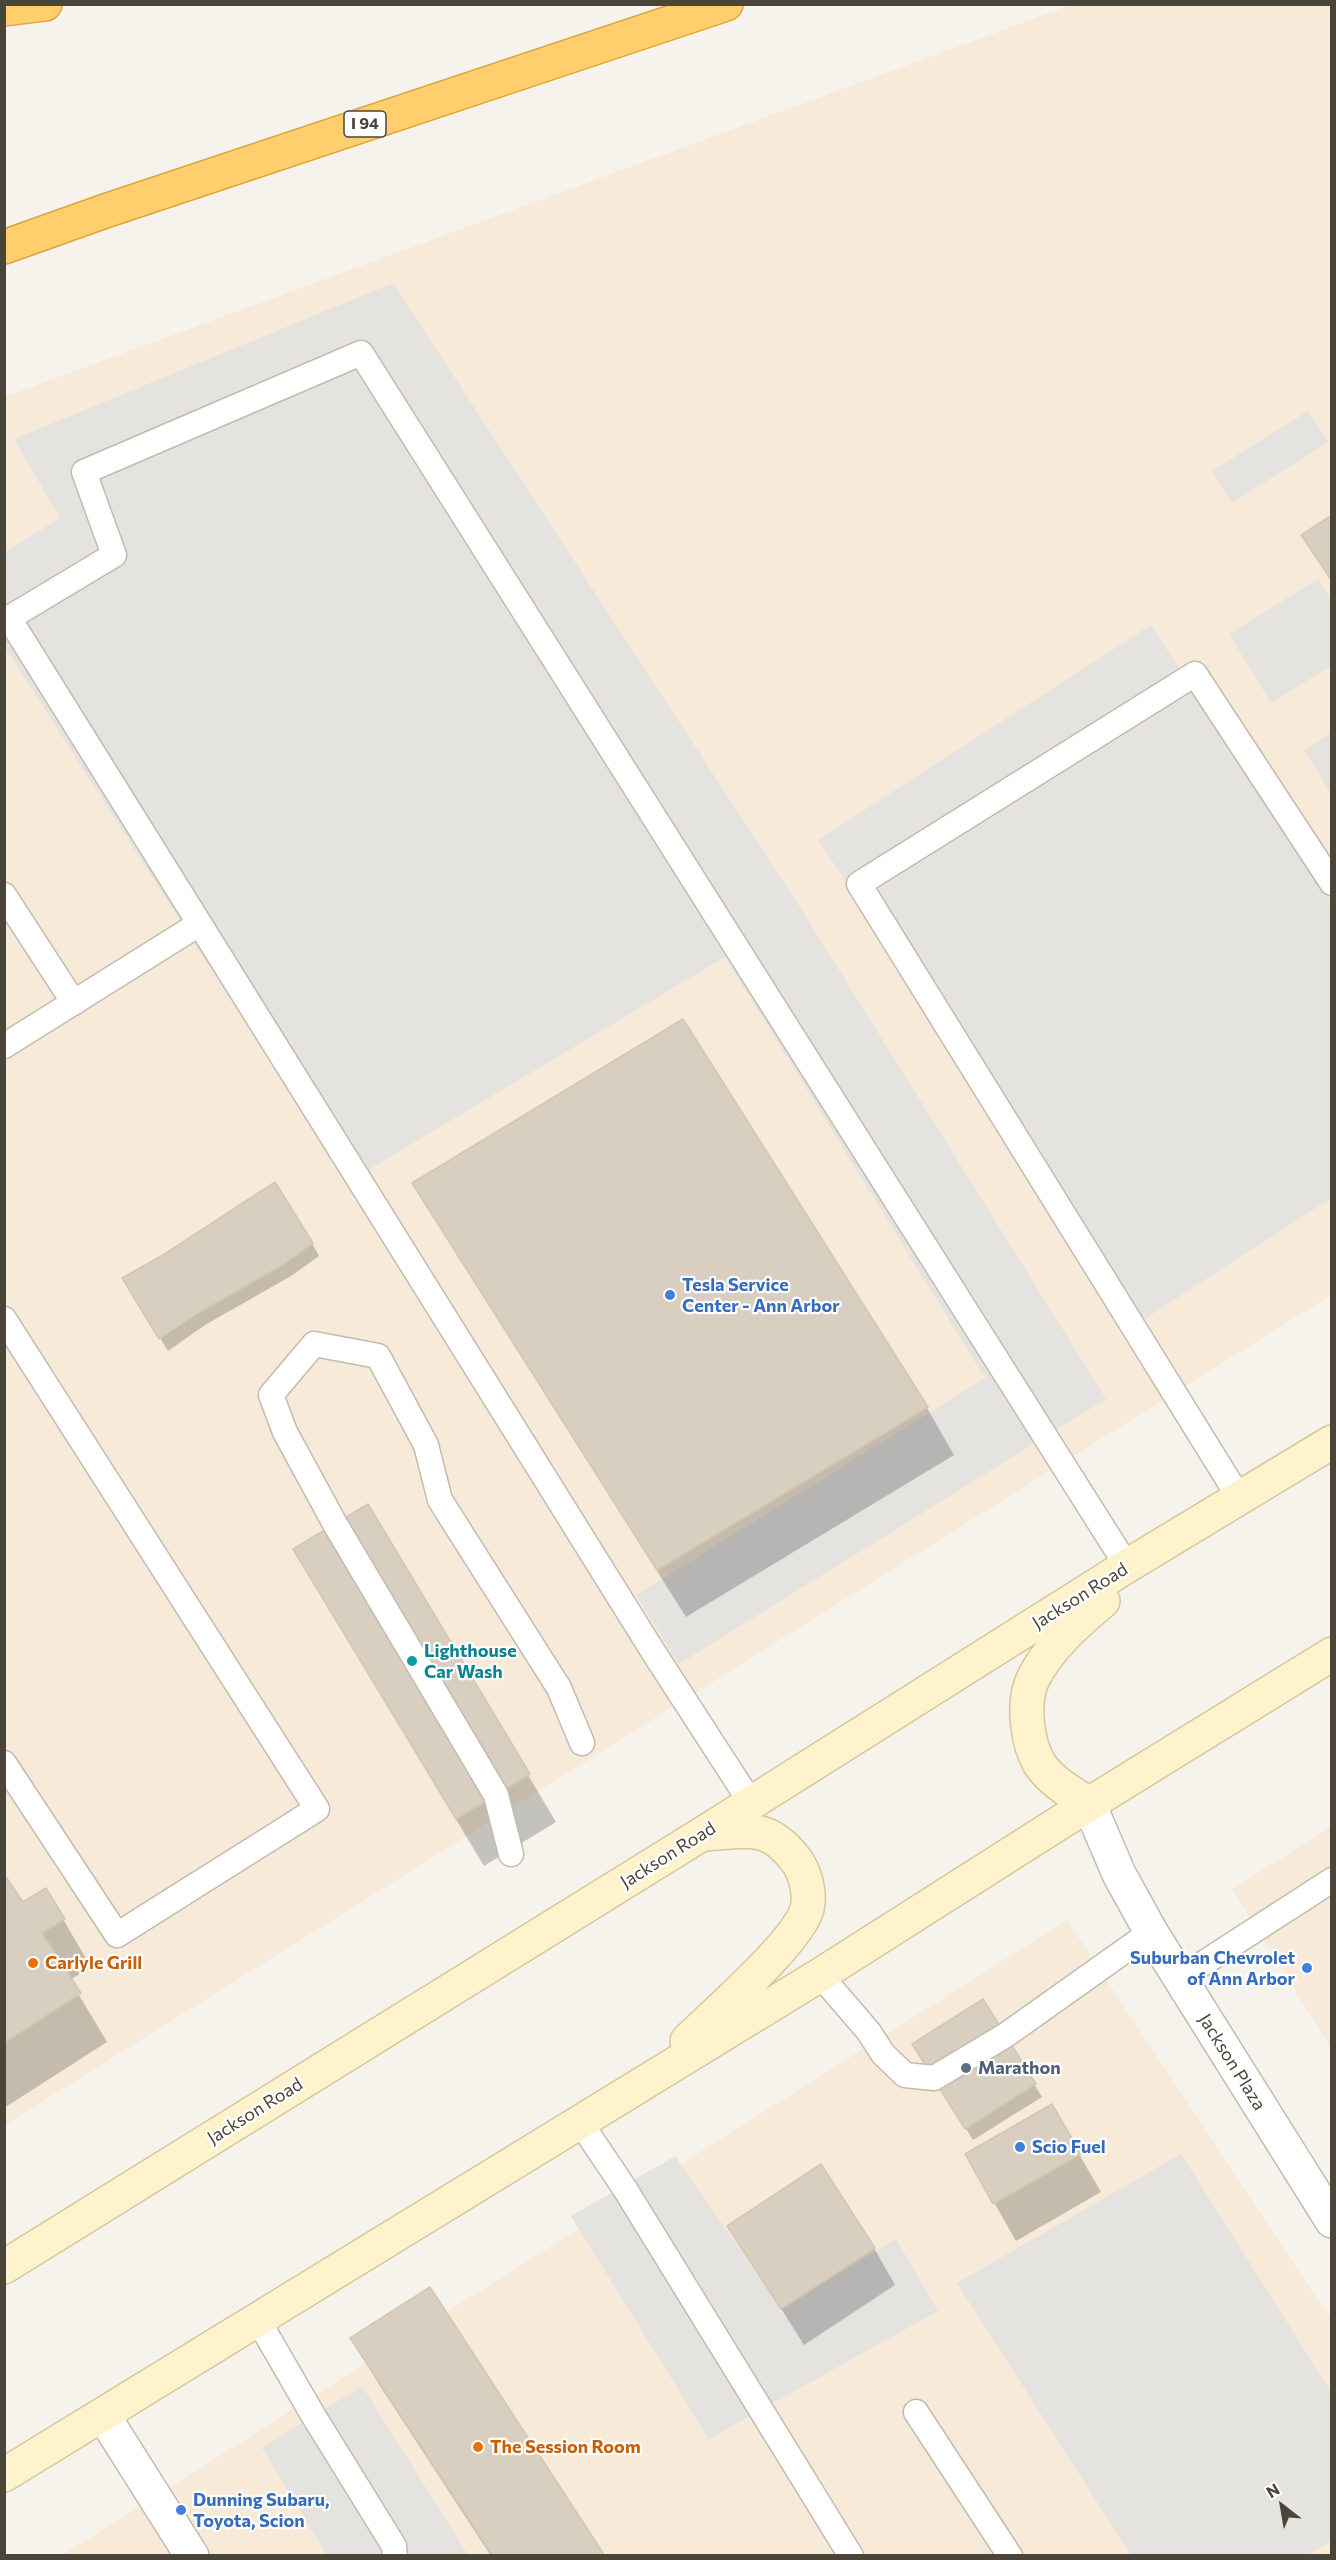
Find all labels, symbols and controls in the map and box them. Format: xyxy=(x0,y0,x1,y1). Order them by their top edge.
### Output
road number: I 94 xyxy=(344,111,386,137)
place label: Tesla Service Center - Ann Arbor xyxy=(682,1274,840,1316)
marker: Tesla Service Center - Ann Arbor xyxy=(663,1288,677,1302)
street label: Jackson Road xyxy=(1028,1558,1132,1634)
place label: Lighthouse Car Wash xyxy=(424,1640,517,1682)
marker: Lighthouse Car Wash xyxy=(405,1654,419,1668)
street label: Jackson Road xyxy=(616,1817,720,1893)
place label: Suburban Chevrolet of Ann Arbor xyxy=(1130,1947,1295,1990)
place label: Carlyle Grill xyxy=(45,1952,142,1974)
marker: Carlyle Grill xyxy=(26,1956,40,1970)
marker: Suburban Chevrolet of Ann Arbor xyxy=(1300,1961,1314,1975)
street label: Jackson Plaza xyxy=(1194,2010,1270,2114)
place label: Marathon xyxy=(978,2057,1061,2079)
marker: Marathon xyxy=(959,2061,973,2075)
street label: Jackson Road xyxy=(203,2073,307,2149)
place label: Scio Fuel xyxy=(1032,2136,1106,2158)
marker: Scio Fuel xyxy=(1013,2140,1027,2154)
place label: The Session Room xyxy=(490,2436,641,2458)
marker: The Session Room xyxy=(471,2440,485,2454)
north arrow xyxy=(1252,2476,1312,2536)
text: N xyxy=(1262,2479,1283,2501)
place label: Dunning Subaru, Toyota, Scion xyxy=(193,2489,329,2532)
marker: Dunning Subaru, Toyota, Scion xyxy=(174,2503,188,2517)

